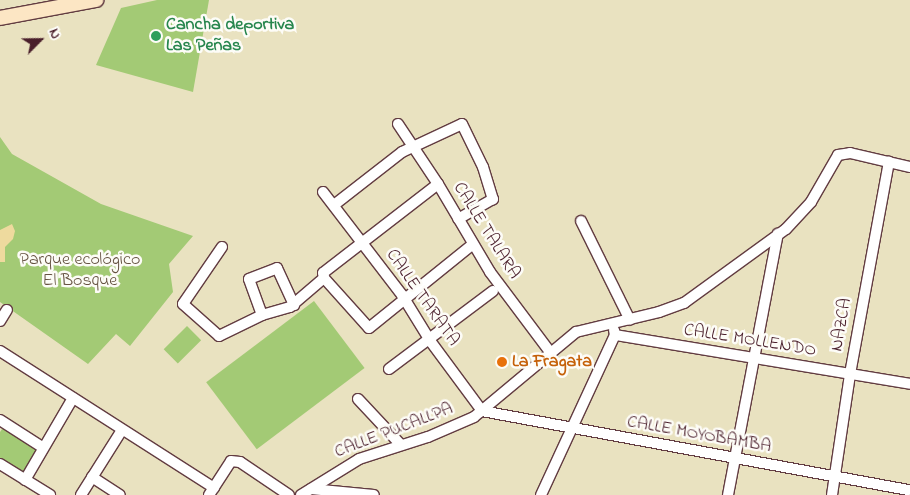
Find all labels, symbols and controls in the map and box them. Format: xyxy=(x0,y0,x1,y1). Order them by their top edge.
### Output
north arrow xyxy=(15,15,65,65)
place label: Cancha deportiva Las Peñas xyxy=(166,15,294,58)
text: N xyxy=(43,25,66,42)
marker: Cancha deportiva Las Peñas xyxy=(150,30,162,42)
street label: CALLE TALARA xyxy=(448,179,524,283)
street label: CALLE TARATA xyxy=(381,245,463,351)
park label: Parque ecológico El Bosque xyxy=(20,250,140,292)
street label: NAZCA xyxy=(827,297,857,353)
street label: CALLE MOLLENDO xyxy=(682,320,818,362)
place label: La Fragata xyxy=(512,351,592,373)
marker: La Fragata xyxy=(496,356,508,368)
street label: CALLE PUCALLPA xyxy=(332,398,456,464)
street label: CALLE MOYOBAMBA xyxy=(625,412,773,458)

